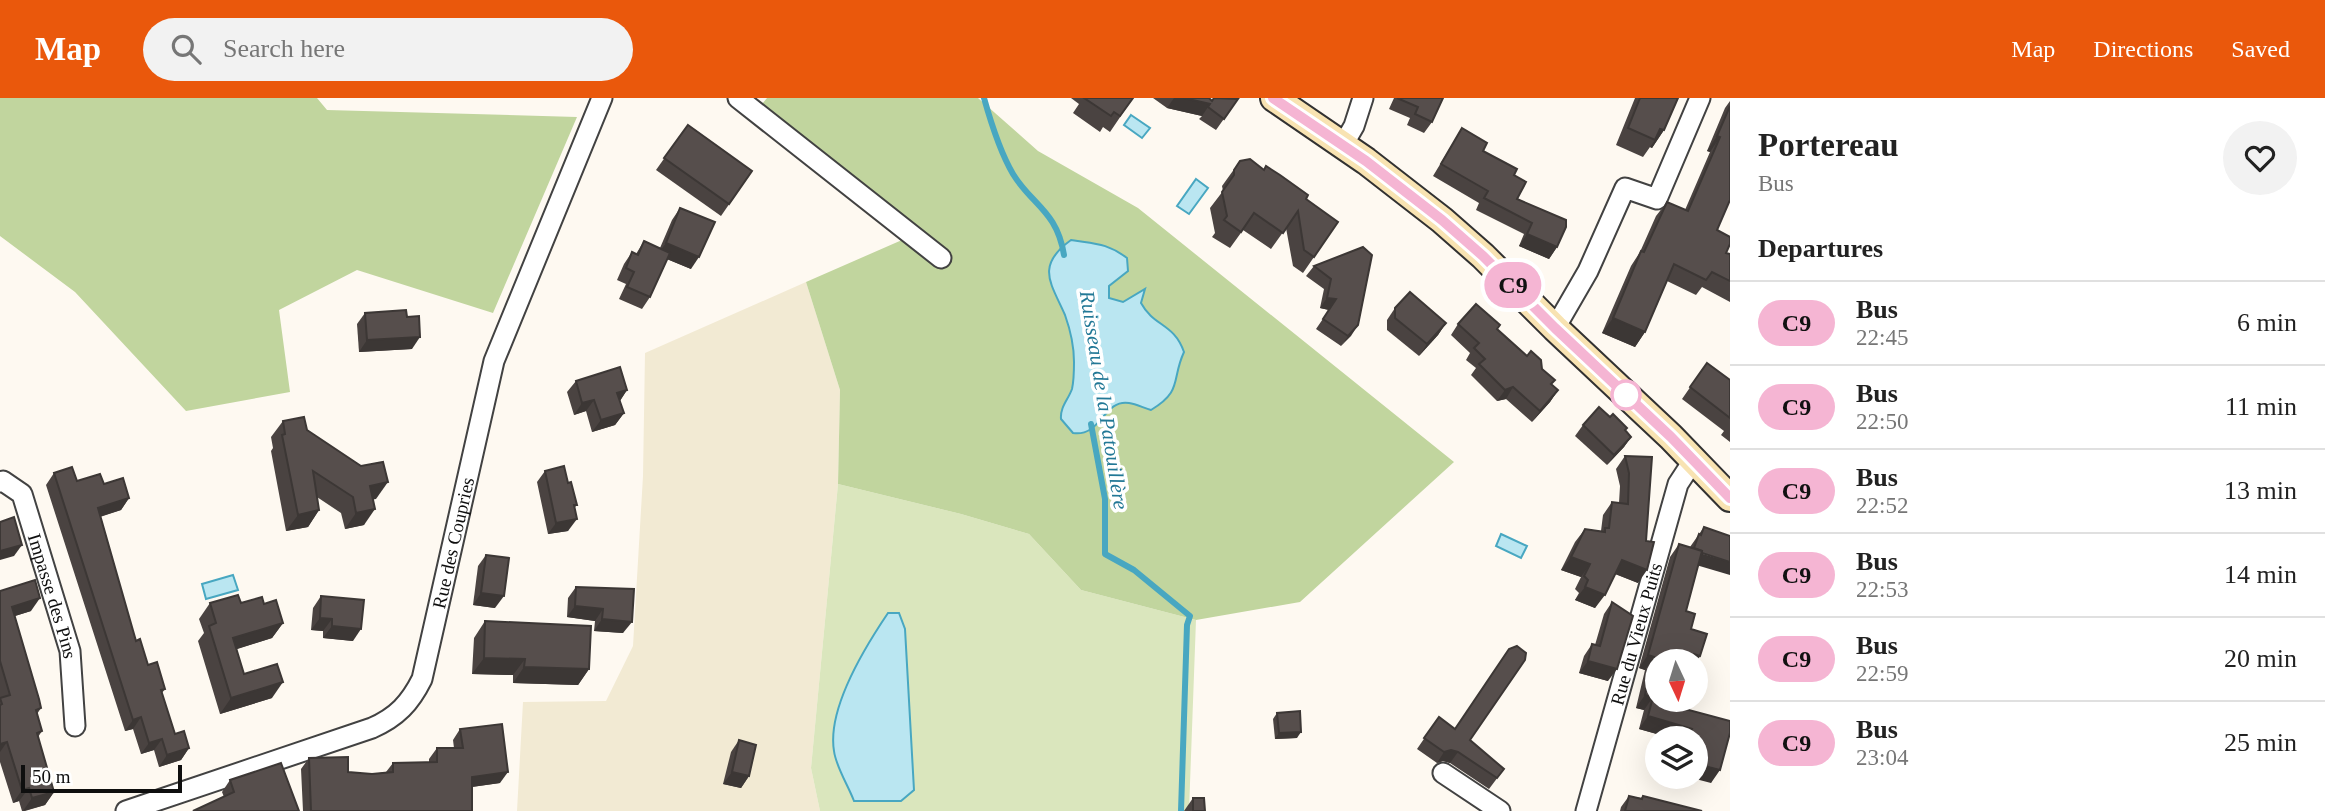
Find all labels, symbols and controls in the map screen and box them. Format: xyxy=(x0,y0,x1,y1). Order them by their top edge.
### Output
search box xyxy=(143,18,633,81)
icon: search xyxy=(167,30,205,68)
text: Map xyxy=(35,31,101,67)
text: Search here xyxy=(223,34,345,63)
text: Map xyxy=(2011,36,2055,62)
text: Directions xyxy=(2093,36,2193,62)
text: Saved xyxy=(2231,36,2290,62)
button: heart xyxy=(2223,121,2297,195)
text: Portereau xyxy=(1758,127,1899,163)
text: Bus xyxy=(1758,171,1794,196)
text: Departures xyxy=(1758,234,1883,263)
line badge: C9 xyxy=(1482,262,1544,308)
text: C9 xyxy=(1498,272,1528,298)
water label: Ruisseau de la Patouillère xyxy=(1075,288,1133,511)
text: Bus xyxy=(1856,295,1898,324)
text: 6 min xyxy=(2237,308,2297,337)
text: C9 xyxy=(1782,310,1811,336)
text: 22:45 xyxy=(1856,325,1908,350)
text: Bus xyxy=(1856,379,1898,408)
unlabelled marker xyxy=(1611,380,1641,410)
text: 11 min xyxy=(2225,392,2297,421)
text: C9 xyxy=(1782,394,1811,420)
text: 22:50 xyxy=(1856,409,1908,434)
text: Bus xyxy=(1856,463,1898,492)
street label: Rue des Coupries xyxy=(428,475,478,610)
text: 13 min xyxy=(2224,476,2297,505)
text: C9 xyxy=(1782,478,1811,504)
text: 22:52 xyxy=(1856,493,1908,518)
street label: Impasse des Pins xyxy=(24,531,81,659)
text: Bus xyxy=(1856,547,1898,576)
street label: Rue du Vieux Puits xyxy=(1606,560,1666,707)
text: 14 min xyxy=(2224,560,2297,589)
text: C9 xyxy=(1782,562,1811,588)
text: 22:53 xyxy=(1856,577,1908,602)
text: Bus xyxy=(1856,631,1898,660)
text: 20 min xyxy=(2224,644,2297,673)
text: C9 xyxy=(1782,646,1811,672)
north arrow xyxy=(1645,649,1708,712)
map controls xyxy=(1645,649,1708,789)
text: 22:59 xyxy=(1856,661,1908,686)
text: Bus xyxy=(1856,715,1898,744)
button: layers xyxy=(1645,726,1708,789)
text: 25 min xyxy=(2224,728,2297,757)
text: C9 xyxy=(1782,730,1811,756)
text: 23:04 xyxy=(1856,745,1908,770)
scale bar xyxy=(21,762,182,794)
text: 50 m xyxy=(32,766,71,787)

